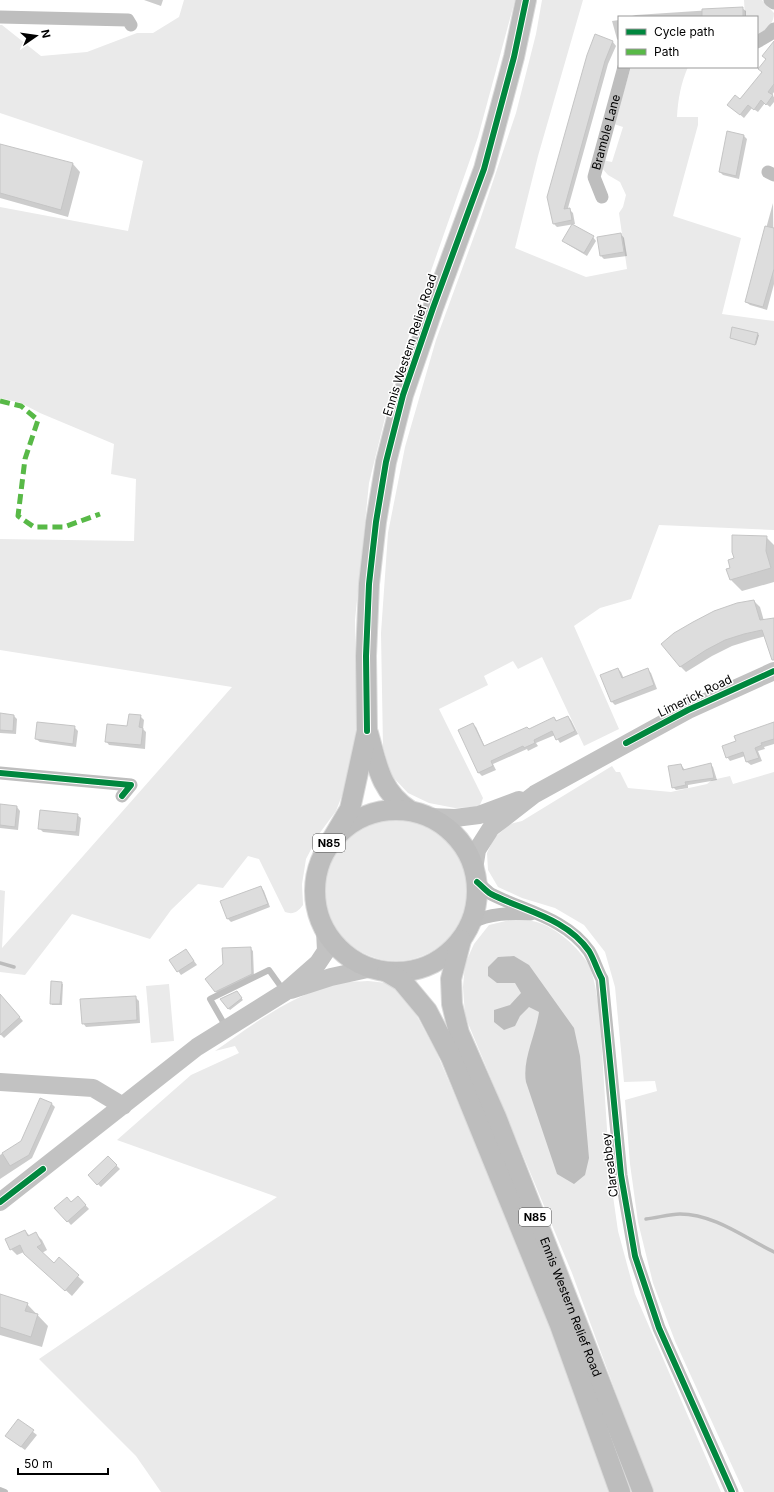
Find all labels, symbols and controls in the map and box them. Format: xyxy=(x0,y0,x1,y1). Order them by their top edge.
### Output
north arrow xyxy=(16,16,56,56)
legend xyxy=(618,16,758,68)
text: Cycle path xyxy=(654,24,715,39)
text: N xyxy=(38,28,54,39)
text: Path xyxy=(654,44,679,59)
street label: Bramble Lane xyxy=(588,92,623,172)
street label: Ennis Western Relief Road xyxy=(379,272,440,418)
street label: Limerick Road xyxy=(655,671,734,720)
road number: N85 xyxy=(313,834,345,852)
street label: Clareabbey xyxy=(598,1132,621,1198)
road number: N85 xyxy=(519,1208,551,1226)
street label: Ennis Western Relief Road xyxy=(537,1235,605,1379)
scale bar xyxy=(18,1450,108,1476)
text: 50 m xyxy=(24,1456,53,1471)

